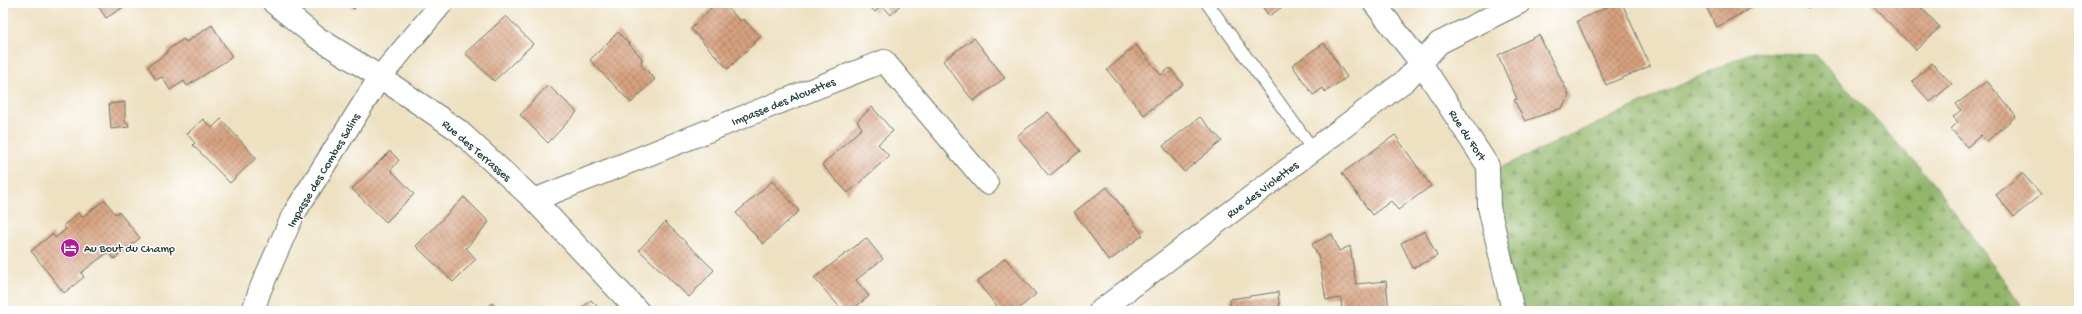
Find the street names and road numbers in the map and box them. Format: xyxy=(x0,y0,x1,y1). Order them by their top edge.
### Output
street label: Impasse des Alouettes xyxy=(730,75,838,130)
street label: Rue du Fort xyxy=(1445,108,1489,165)
street label: Impasse des Combes Salins xyxy=(285,111,365,231)
street label: Rue des Terrasses xyxy=(438,118,513,186)
street label: Rue des Violettes xyxy=(1225,159,1302,222)

